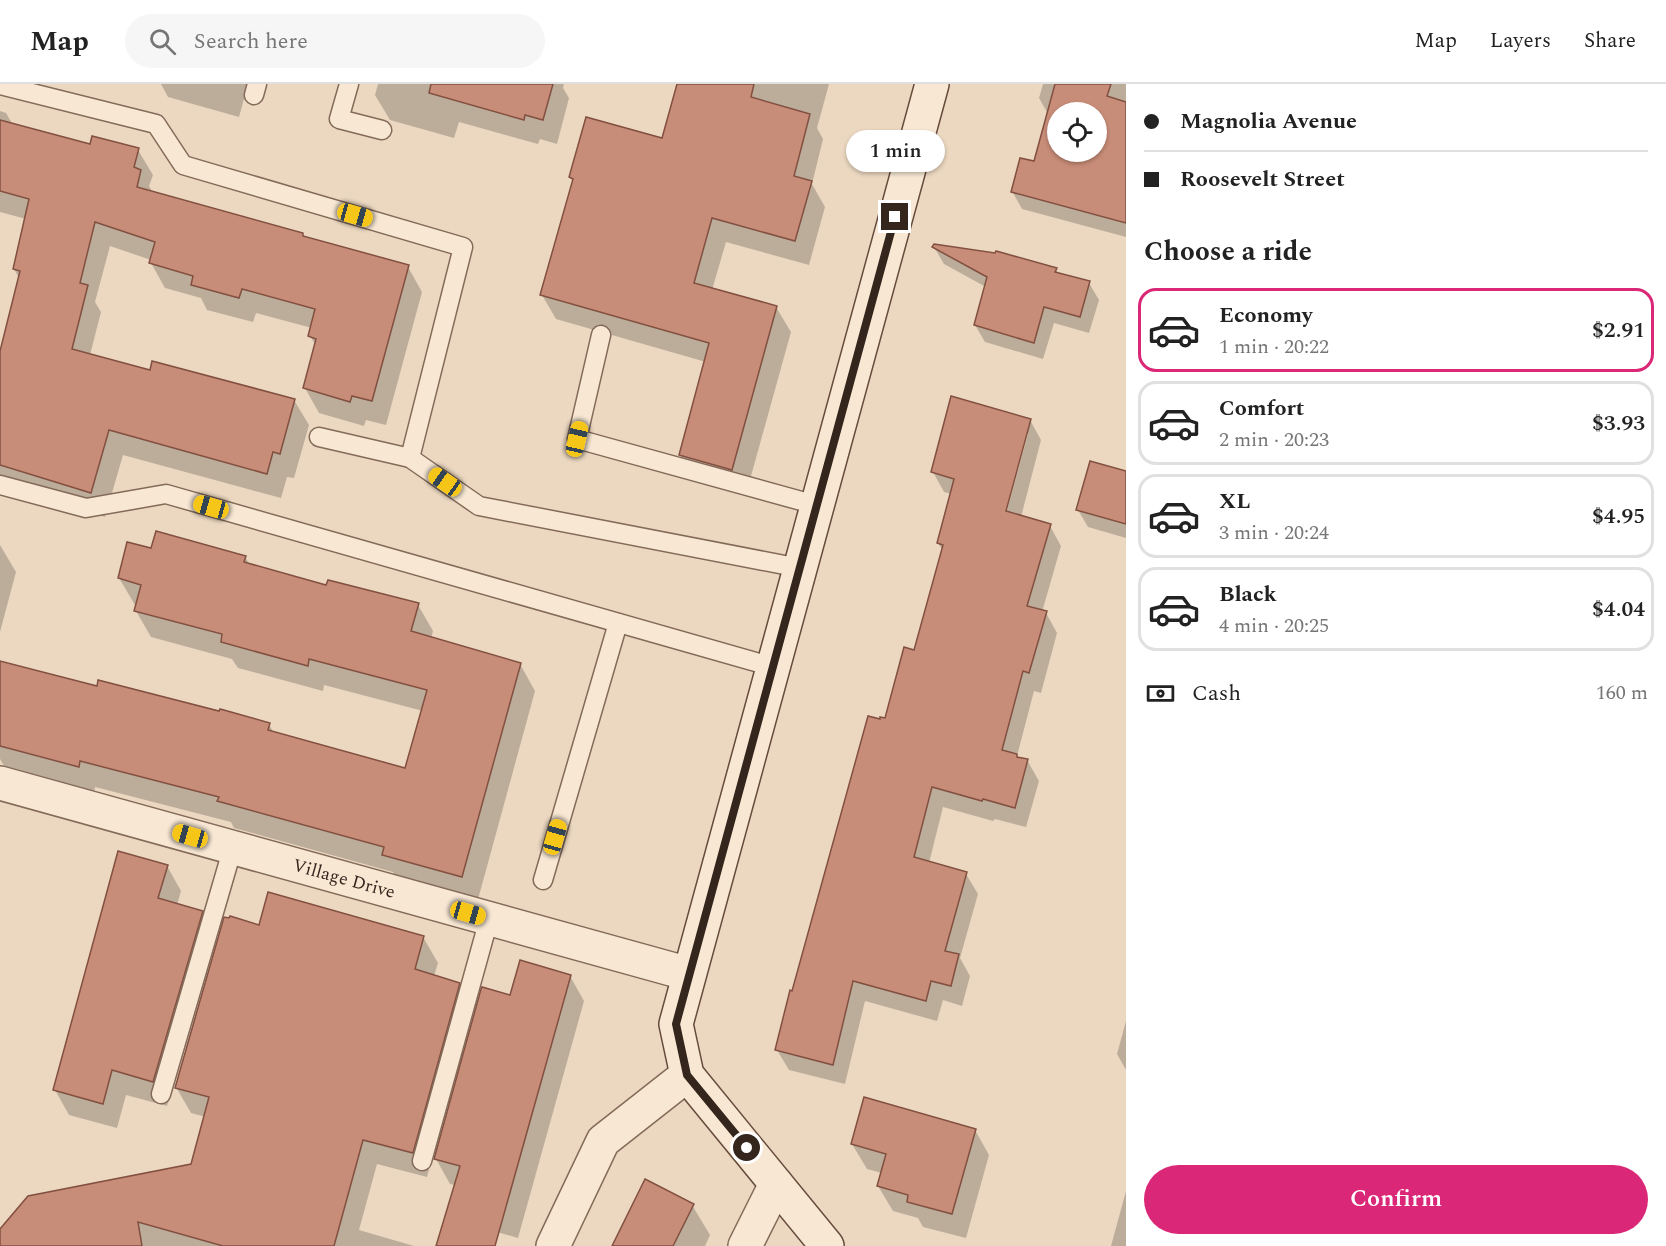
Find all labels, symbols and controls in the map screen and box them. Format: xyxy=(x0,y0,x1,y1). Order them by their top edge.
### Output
search box xyxy=(125,14,545,68)
text: Map xyxy=(30,20,89,63)
icon: search xyxy=(146,25,179,58)
text: Search here xyxy=(194,25,308,58)
text: Map xyxy=(1415,25,1457,57)
text: Layers xyxy=(1490,25,1551,57)
text: Share xyxy=(1584,25,1636,57)
map controls xyxy=(1047,102,1107,162)
button: locate xyxy=(1047,102,1107,162)
text: Magnolia Avenue xyxy=(1180,105,1357,138)
callout: 1 min xyxy=(846,130,944,172)
text: 1 min xyxy=(870,136,921,166)
text: Roosevelt Street xyxy=(1180,163,1345,196)
car xyxy=(335,201,375,229)
route end xyxy=(881,203,908,230)
text: Choose a ride xyxy=(1144,231,1312,273)
text: Economy xyxy=(1219,299,1312,332)
icon: car xyxy=(1147,303,1201,357)
text: $2.91 xyxy=(1592,314,1645,347)
text: 1 min · 20:22 xyxy=(1219,332,1329,362)
text: Comfort xyxy=(1219,392,1304,425)
icon: car xyxy=(1147,396,1201,450)
text: $3.93 xyxy=(1592,407,1645,440)
car xyxy=(564,419,590,459)
text: 2 min · 20:23 xyxy=(1219,425,1329,455)
car xyxy=(425,464,465,500)
text: XL xyxy=(1219,485,1250,518)
icon: car xyxy=(1147,489,1201,543)
car xyxy=(191,493,231,521)
text: $4.95 xyxy=(1592,500,1645,533)
text: 3 min · 20:24 xyxy=(1219,518,1329,548)
text: Black xyxy=(1219,578,1277,611)
icon: car xyxy=(1147,582,1201,636)
text: $4.04 xyxy=(1592,593,1645,626)
text: 4 min · 20:25 xyxy=(1219,611,1329,641)
icon: cash xyxy=(1144,677,1177,710)
text: Cash xyxy=(1192,677,1241,710)
text: 160 m xyxy=(1596,678,1648,708)
car xyxy=(541,817,569,857)
car xyxy=(170,822,210,850)
street label: Village Drive xyxy=(290,852,398,906)
car xyxy=(448,899,488,927)
route start xyxy=(733,1134,760,1161)
button: Confirm xyxy=(1144,1165,1648,1234)

